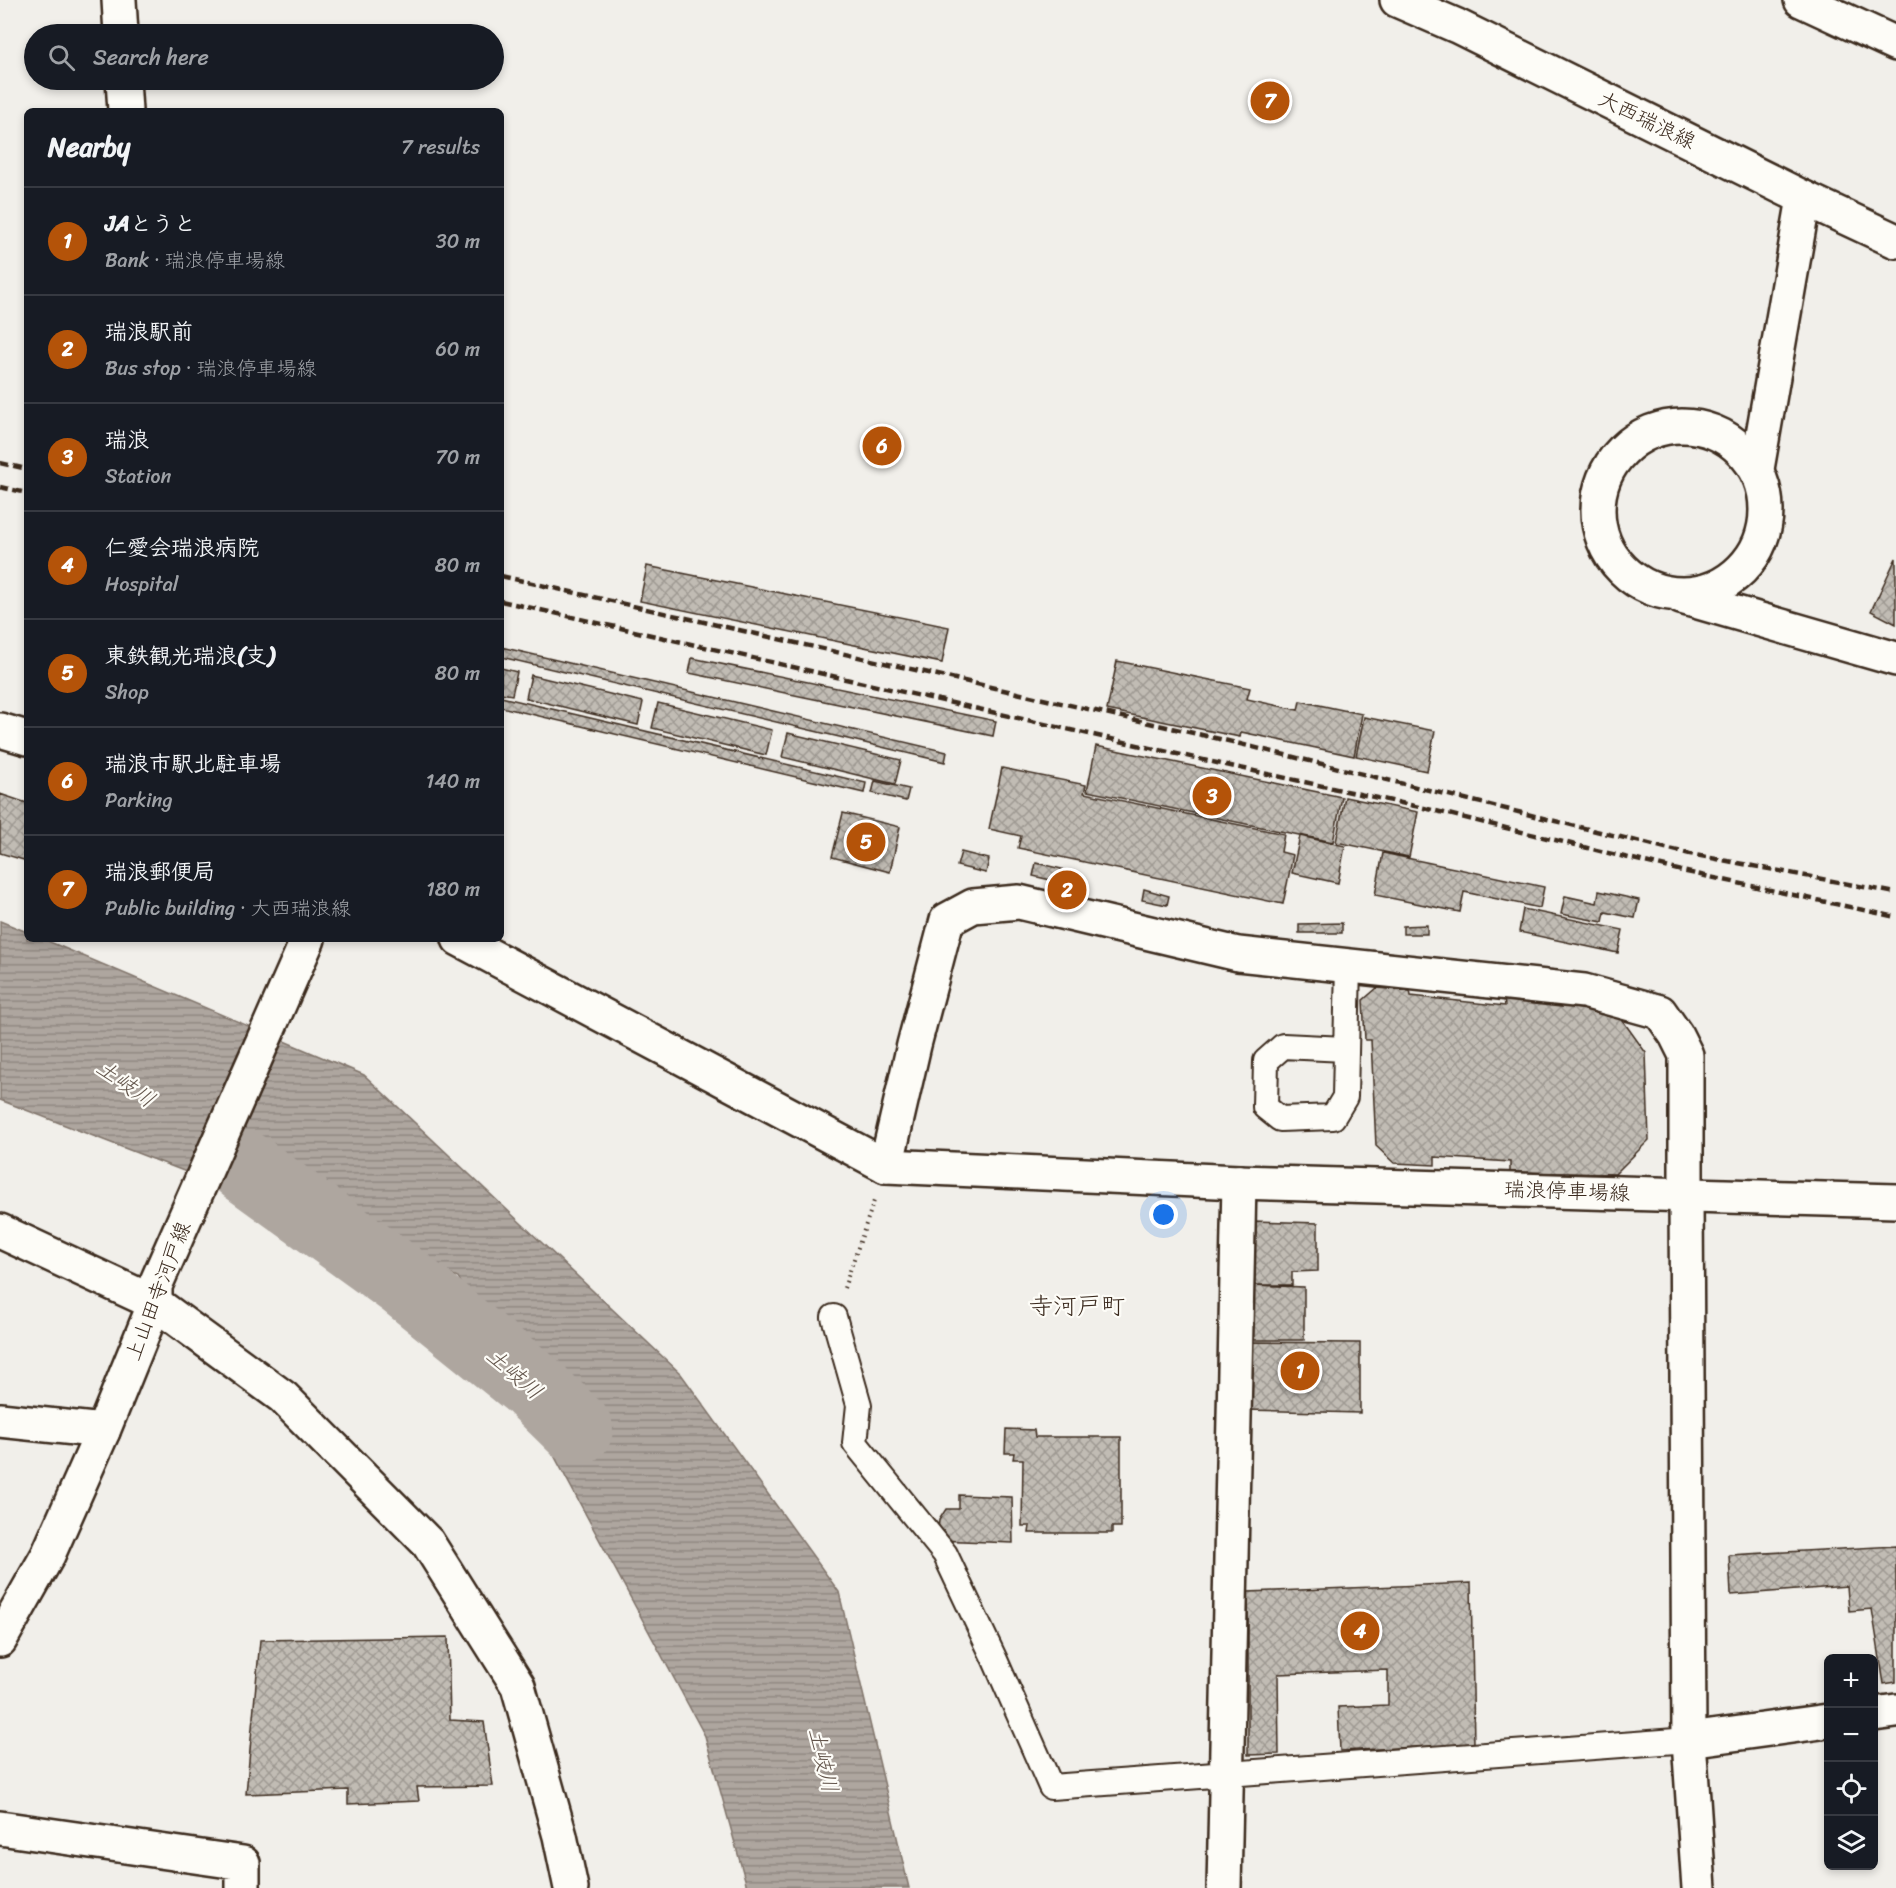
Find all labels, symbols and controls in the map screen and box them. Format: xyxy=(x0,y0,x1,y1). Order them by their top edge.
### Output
search box xyxy=(24,24,504,90)
text: Search here xyxy=(93,38,209,77)
icon: search xyxy=(45,41,78,74)
pin: 7 xyxy=(1250,78,1290,124)
street label: 大西瑞浪線 xyxy=(1591,80,1703,160)
text: Nearby xyxy=(48,124,130,170)
text: 7 results xyxy=(401,130,480,165)
text: JAとうと xyxy=(105,204,196,243)
text: 1 xyxy=(63,224,72,259)
text: 30 m xyxy=(436,224,480,259)
text: Bank · 瑞浪停車場線 xyxy=(105,243,285,278)
text: 瑞浪駅前 xyxy=(105,312,193,351)
text: 2 xyxy=(62,332,73,367)
text: 60 m xyxy=(435,332,480,367)
text: Bus stop · 瑞浪停車場線 xyxy=(105,351,316,386)
text: 瑞浪 xyxy=(105,420,149,459)
pin: 6 xyxy=(862,424,902,468)
text: 3 xyxy=(62,440,73,475)
text: 70 m xyxy=(435,440,480,475)
text: Station xyxy=(105,459,171,494)
text: 仁愛会瑞浪病院 xyxy=(105,528,259,567)
text: 4 xyxy=(61,548,74,583)
text: 80 m xyxy=(435,548,480,583)
text: Hospital xyxy=(105,567,178,602)
text: 東鉄観光瑞浪(支) xyxy=(105,636,275,675)
text: 5 xyxy=(61,656,74,691)
text: 80 m xyxy=(435,656,480,691)
text: Shop xyxy=(105,675,149,710)
text: 瑞浪市駅北駐車場 xyxy=(105,744,281,783)
text: 6 xyxy=(62,764,73,799)
text: 140 m xyxy=(426,764,480,799)
pin: 3 xyxy=(1192,774,1232,818)
text: Parking xyxy=(105,783,172,818)
pin: 5 xyxy=(846,820,886,864)
text: 瑞浪郵便局 xyxy=(105,852,215,891)
pin: 2 xyxy=(1048,868,1086,912)
text: 7 xyxy=(62,872,73,907)
text: 180 m xyxy=(426,872,480,907)
text: Public building · 大西瑞浪線 xyxy=(105,891,351,926)
water label: 土岐川 xyxy=(87,1049,164,1118)
street label: 瑞浪停車場線 xyxy=(1503,1170,1631,1212)
your location xyxy=(1149,1200,1178,1229)
street label: 上山田寺河戸線 xyxy=(114,1216,202,1366)
district label: 寺河戸町 xyxy=(1029,1285,1125,1327)
water label: 土岐川 xyxy=(477,1337,552,1410)
pin: 1 xyxy=(1280,1348,1320,1394)
pin: 4 xyxy=(1340,1608,1380,1654)
map controls xyxy=(1824,1654,1878,1870)
button: + xyxy=(1824,1654,1878,1708)
button: − xyxy=(1824,1708,1878,1762)
water label: 土岐川 xyxy=(797,1724,850,1797)
button: locate xyxy=(1824,1762,1878,1816)
button: layers xyxy=(1824,1816,1878,1870)

